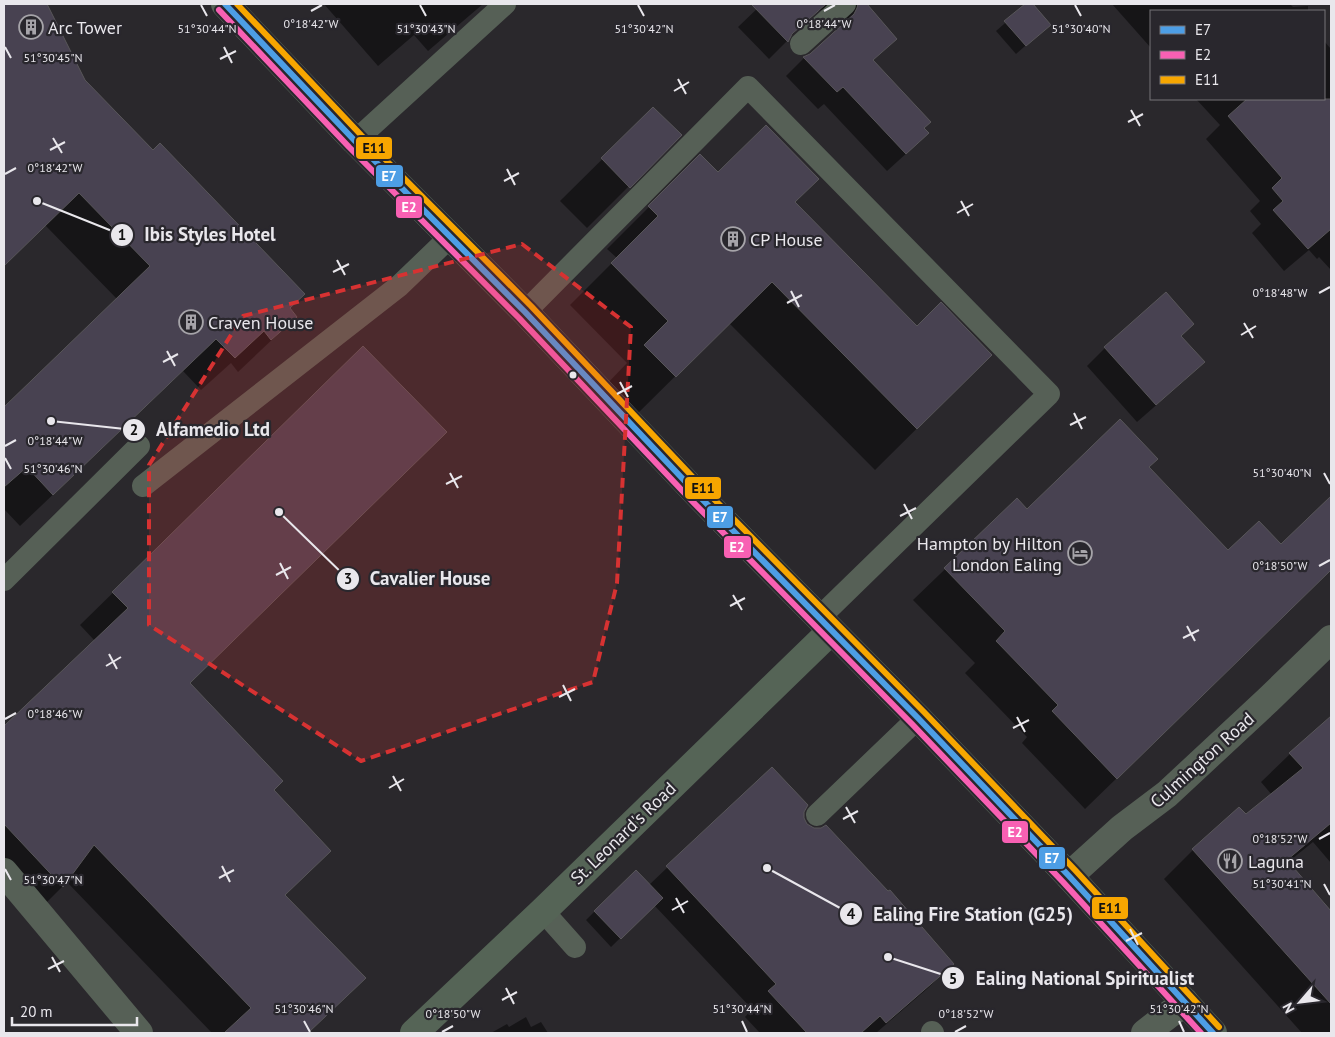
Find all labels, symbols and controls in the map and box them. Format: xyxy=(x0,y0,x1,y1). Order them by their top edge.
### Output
legend xyxy=(1150,10,1325,100)
building icon: Arc Tower xyxy=(18,14,44,40)
place label: Arc Tower xyxy=(48,16,122,39)
text: 0°18'42"W xyxy=(284,16,338,31)
text: 0°18'44"W xyxy=(797,16,851,31)
text: E7 xyxy=(1195,20,1211,39)
text: 51°30'44"N xyxy=(177,21,237,36)
text: 51°30'43"N xyxy=(396,21,456,36)
text: 51°30'42"N xyxy=(614,21,674,36)
text: 51°30'40"N xyxy=(1051,21,1111,36)
text: E2 xyxy=(1195,45,1211,64)
text: 51°30'45"N xyxy=(23,50,83,65)
text: E11 xyxy=(1195,70,1219,89)
line badge: E11 xyxy=(355,136,393,160)
text: E11 xyxy=(362,139,386,157)
text: 0°18'42"W xyxy=(28,160,82,175)
line badge: E7 xyxy=(375,164,404,188)
text: E7 xyxy=(381,167,397,185)
line badge: E2 xyxy=(395,195,423,219)
text: E2 xyxy=(401,198,417,216)
callout: Ibis Styles Hotel xyxy=(109,218,286,252)
text: Ibis Styles Hotel xyxy=(144,222,276,246)
text: 1 xyxy=(118,225,126,244)
building icon: CP House xyxy=(720,226,746,252)
place label: CP House xyxy=(750,228,823,251)
text: 0°18'48"W xyxy=(1253,285,1307,300)
building icon: Craven House xyxy=(178,309,204,335)
place label: Craven House xyxy=(208,311,313,334)
unlabelled marker xyxy=(568,370,578,380)
callout: Alfamedio Ltd xyxy=(121,413,280,447)
text: Alfamedio Ltd xyxy=(156,417,270,441)
text: 2 xyxy=(130,420,138,439)
text: 0°18'44"W xyxy=(28,433,82,448)
text: 51°30'46"N xyxy=(23,461,83,476)
text: 51°30'40"N xyxy=(1252,465,1312,480)
line badge: E11 xyxy=(684,476,722,500)
text: E11 xyxy=(691,479,715,497)
line badge: E7 xyxy=(706,505,734,529)
text: E7 xyxy=(712,508,728,526)
place label: Hampton by Hilton London Ealing xyxy=(917,532,1062,576)
line badge: E2 xyxy=(723,535,752,559)
text: E2 xyxy=(729,538,745,556)
hotel icon: Hampton by Hilton London Ealing xyxy=(1067,540,1093,566)
text: 0°18'50"W xyxy=(1253,558,1307,573)
callout: Cavalier House xyxy=(335,562,501,596)
text: Cavalier House xyxy=(370,566,490,590)
text: 3 xyxy=(344,569,352,588)
text: 0°18'46"W xyxy=(28,706,82,721)
street label: Culmington Road xyxy=(1145,707,1259,813)
street label: St. Leonard's Road xyxy=(565,777,681,889)
line badge: E2 xyxy=(1001,820,1029,844)
text: E2 xyxy=(1007,823,1023,841)
text: 0°18'52"W xyxy=(1253,831,1307,846)
line badge: E7 xyxy=(1038,846,1066,870)
restaurant icon: Laguna xyxy=(1217,848,1243,874)
text: E7 xyxy=(1044,849,1060,867)
place label: Laguna xyxy=(1248,850,1304,873)
text: 51°30'47"N xyxy=(23,872,83,887)
text: 51°30'41"N xyxy=(1252,876,1312,891)
line badge: E11 xyxy=(1091,896,1129,920)
callout: Ealing Fire Station (G25) xyxy=(838,897,1083,931)
text: E11 xyxy=(1098,899,1122,917)
text: Ealing Fire Station (G25) xyxy=(873,902,1073,926)
text: 4 xyxy=(847,904,856,923)
callout: Ealing National Spiritualist xyxy=(940,961,1204,995)
text: Ealing National Spiritualist xyxy=(976,966,1194,990)
text: 5 xyxy=(949,969,957,988)
north arrow xyxy=(1275,977,1325,1027)
scale bar xyxy=(12,994,138,1026)
text: N xyxy=(1278,1000,1299,1016)
text: 51°30'46"N xyxy=(274,1001,334,1016)
text: 51°30'44"N xyxy=(712,1001,772,1016)
text: 51°30'42"N xyxy=(1149,1001,1209,1016)
text: 20 m xyxy=(20,1002,53,1021)
text: 0°18'50"W xyxy=(426,1006,480,1021)
text: 0°18'52"W xyxy=(939,1006,993,1021)

